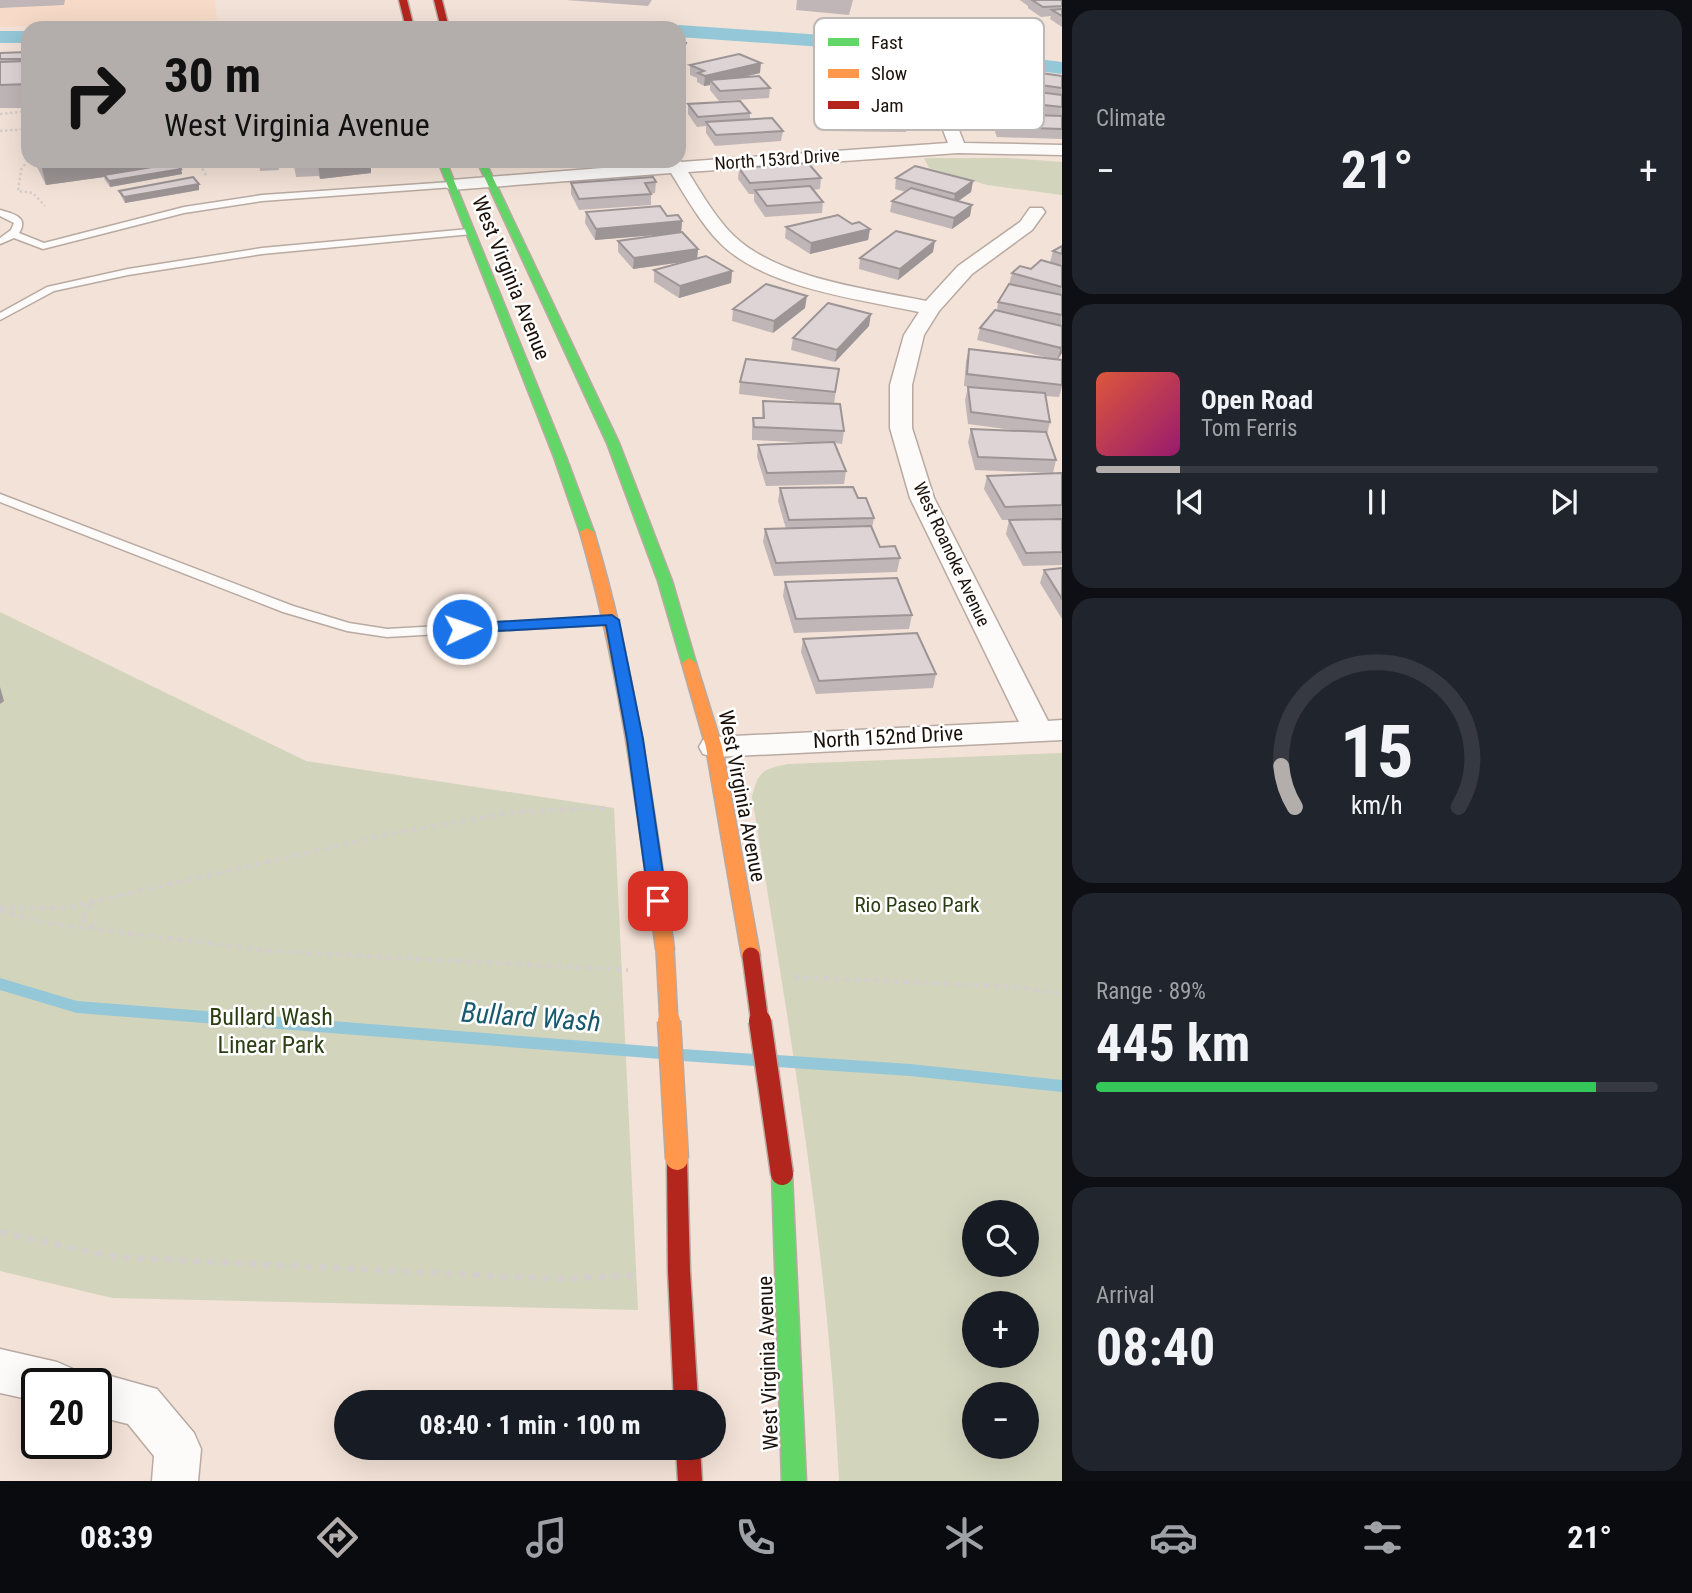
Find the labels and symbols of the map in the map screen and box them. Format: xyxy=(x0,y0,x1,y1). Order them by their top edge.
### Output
legend xyxy=(814,18,1044,130)
text: Fast xyxy=(871,31,903,54)
text: Slow xyxy=(871,62,907,85)
text: Jam xyxy=(871,94,904,117)
street label: North 153rd Drive xyxy=(714,144,840,174)
street label: West Virginia Avenue xyxy=(467,193,555,364)
street label: West Roanoke Avenue xyxy=(909,478,995,630)
position arrow xyxy=(425,592,499,666)
street label: West Virginia Avenue xyxy=(714,708,770,884)
street label: North 152nd Drive xyxy=(812,721,964,753)
pin xyxy=(628,871,688,931)
park label: Rio Paseo Park xyxy=(854,893,980,917)
water label: Bullard Wash xyxy=(460,996,602,1038)
park label: Bullard Wash Linear Park xyxy=(209,1003,333,1059)
street label: West Virginia Avenue xyxy=(753,1275,783,1451)
speed limit sign: 20 xyxy=(21,1368,112,1459)

